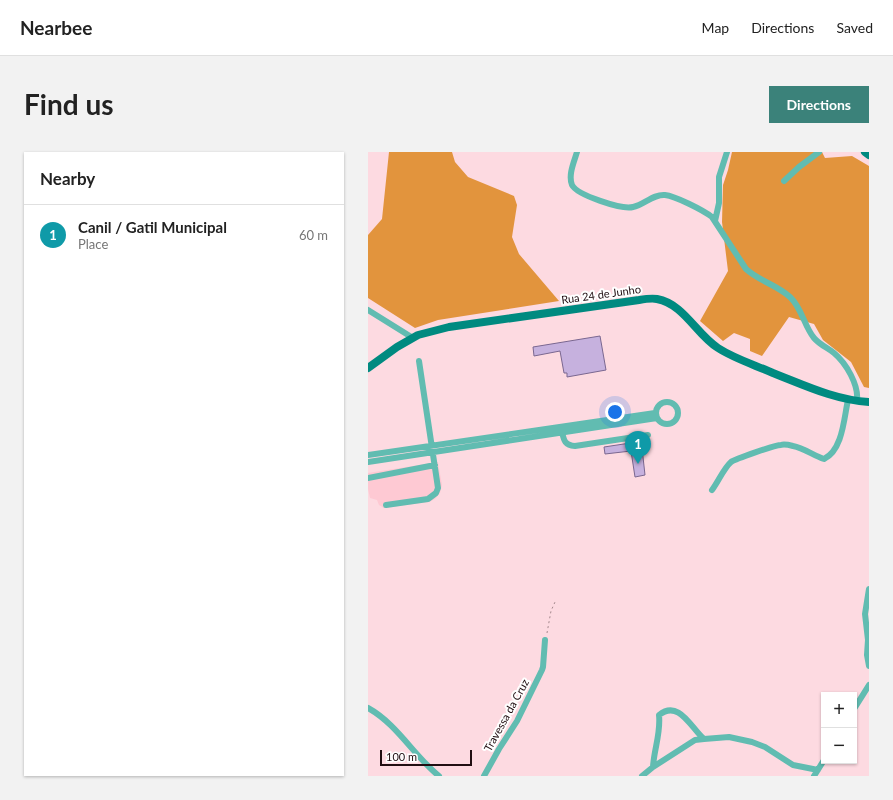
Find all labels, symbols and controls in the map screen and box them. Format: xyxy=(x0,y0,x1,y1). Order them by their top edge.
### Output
text: Nearbee xyxy=(20,16,92,39)
text: Map xyxy=(702,19,729,36)
text: Directions xyxy=(751,19,814,36)
text: Saved xyxy=(836,19,873,36)
button: Directions xyxy=(769,86,869,123)
text: Find us xyxy=(24,87,114,121)
text: Nearby xyxy=(40,168,95,189)
text: Canil / Gatil Municipal xyxy=(78,218,227,236)
text: 1 xyxy=(49,227,57,243)
text: 60 m xyxy=(299,227,328,243)
text: Place xyxy=(78,236,108,252)
street label: Rua 24 de Junho xyxy=(560,282,642,306)
your location xyxy=(605,402,625,422)
pin: 1 xyxy=(625,431,651,464)
street label: Travessa da Cruz xyxy=(481,677,531,753)
map controls xyxy=(821,692,857,764)
button: + xyxy=(821,692,857,728)
button: − xyxy=(821,728,857,764)
scale bar xyxy=(380,748,472,767)
text: 100 m xyxy=(386,750,417,763)

